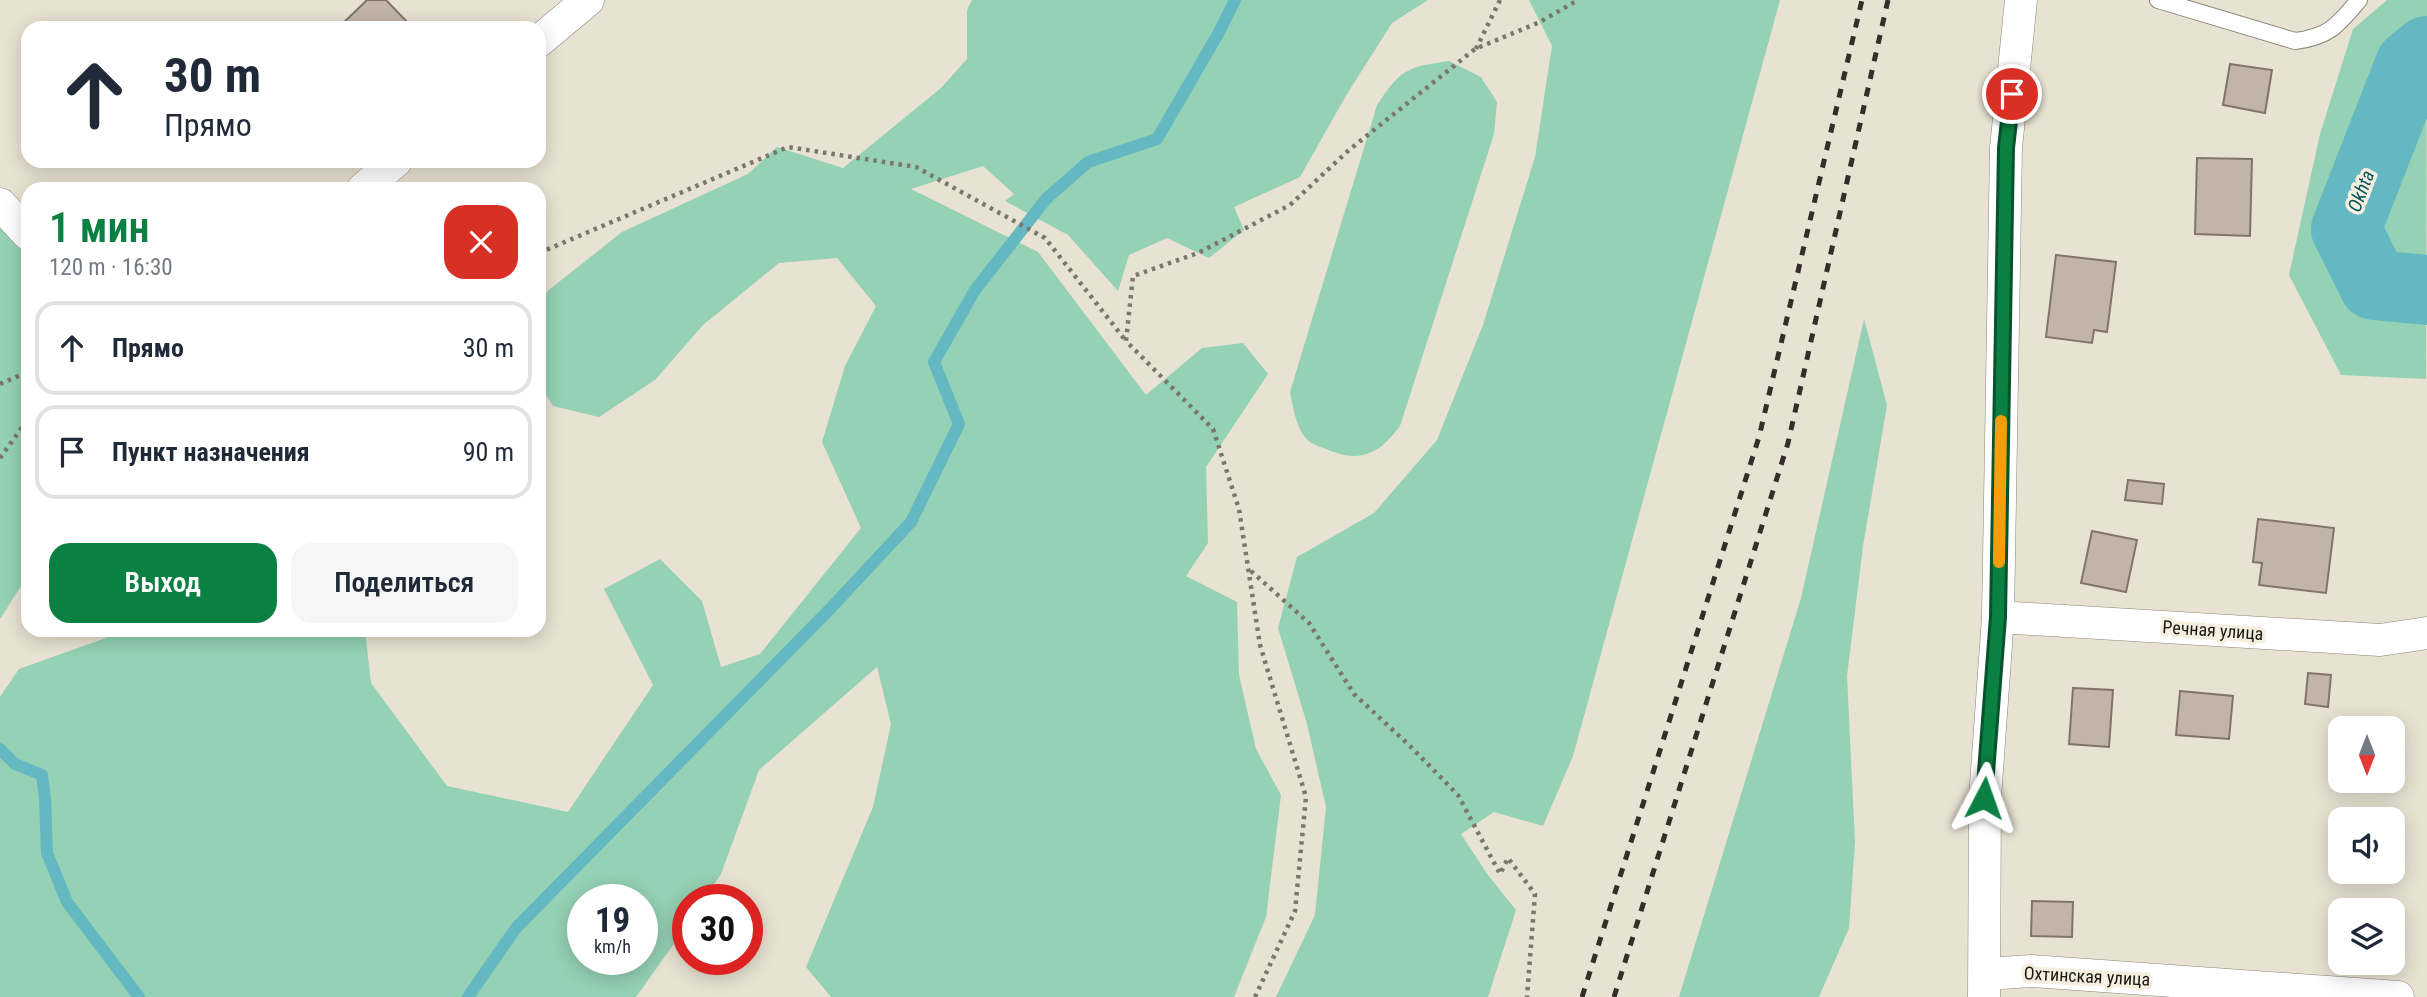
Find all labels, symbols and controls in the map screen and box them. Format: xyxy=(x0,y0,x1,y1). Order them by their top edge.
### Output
text: 30 m xyxy=(164,47,261,104)
icon: ahead xyxy=(49,49,140,140)
pin xyxy=(1982,64,2042,124)
icon: arrive xyxy=(1993,75,2031,113)
text: Прямо xyxy=(164,106,252,144)
water label: Okhta xyxy=(2343,167,2379,215)
text: 1 мин xyxy=(49,203,150,252)
button: close xyxy=(444,205,518,279)
text: 120 m · 16:30 xyxy=(49,254,173,281)
icon: ahead xyxy=(53,329,91,367)
text: Прямо xyxy=(112,333,184,363)
text: 30 m xyxy=(463,333,514,363)
icon: arrive xyxy=(53,433,91,471)
text: Пункт назначения xyxy=(112,437,310,467)
text: 90 m xyxy=(463,437,514,467)
button: Выход xyxy=(49,543,277,623)
button: Поделиться xyxy=(291,543,518,623)
street label: Речная улица xyxy=(2162,616,2264,644)
north arrow xyxy=(2328,716,2404,793)
map controls xyxy=(2328,716,2405,975)
position arrow xyxy=(1947,761,2021,835)
button: sound xyxy=(2328,807,2405,884)
speed limit sign: 30 xyxy=(672,884,763,975)
button: layers xyxy=(2328,898,2405,975)
text: 19 xyxy=(595,900,630,941)
text: km/h xyxy=(594,936,631,957)
street label: Охтинская улица xyxy=(2023,962,2151,990)

